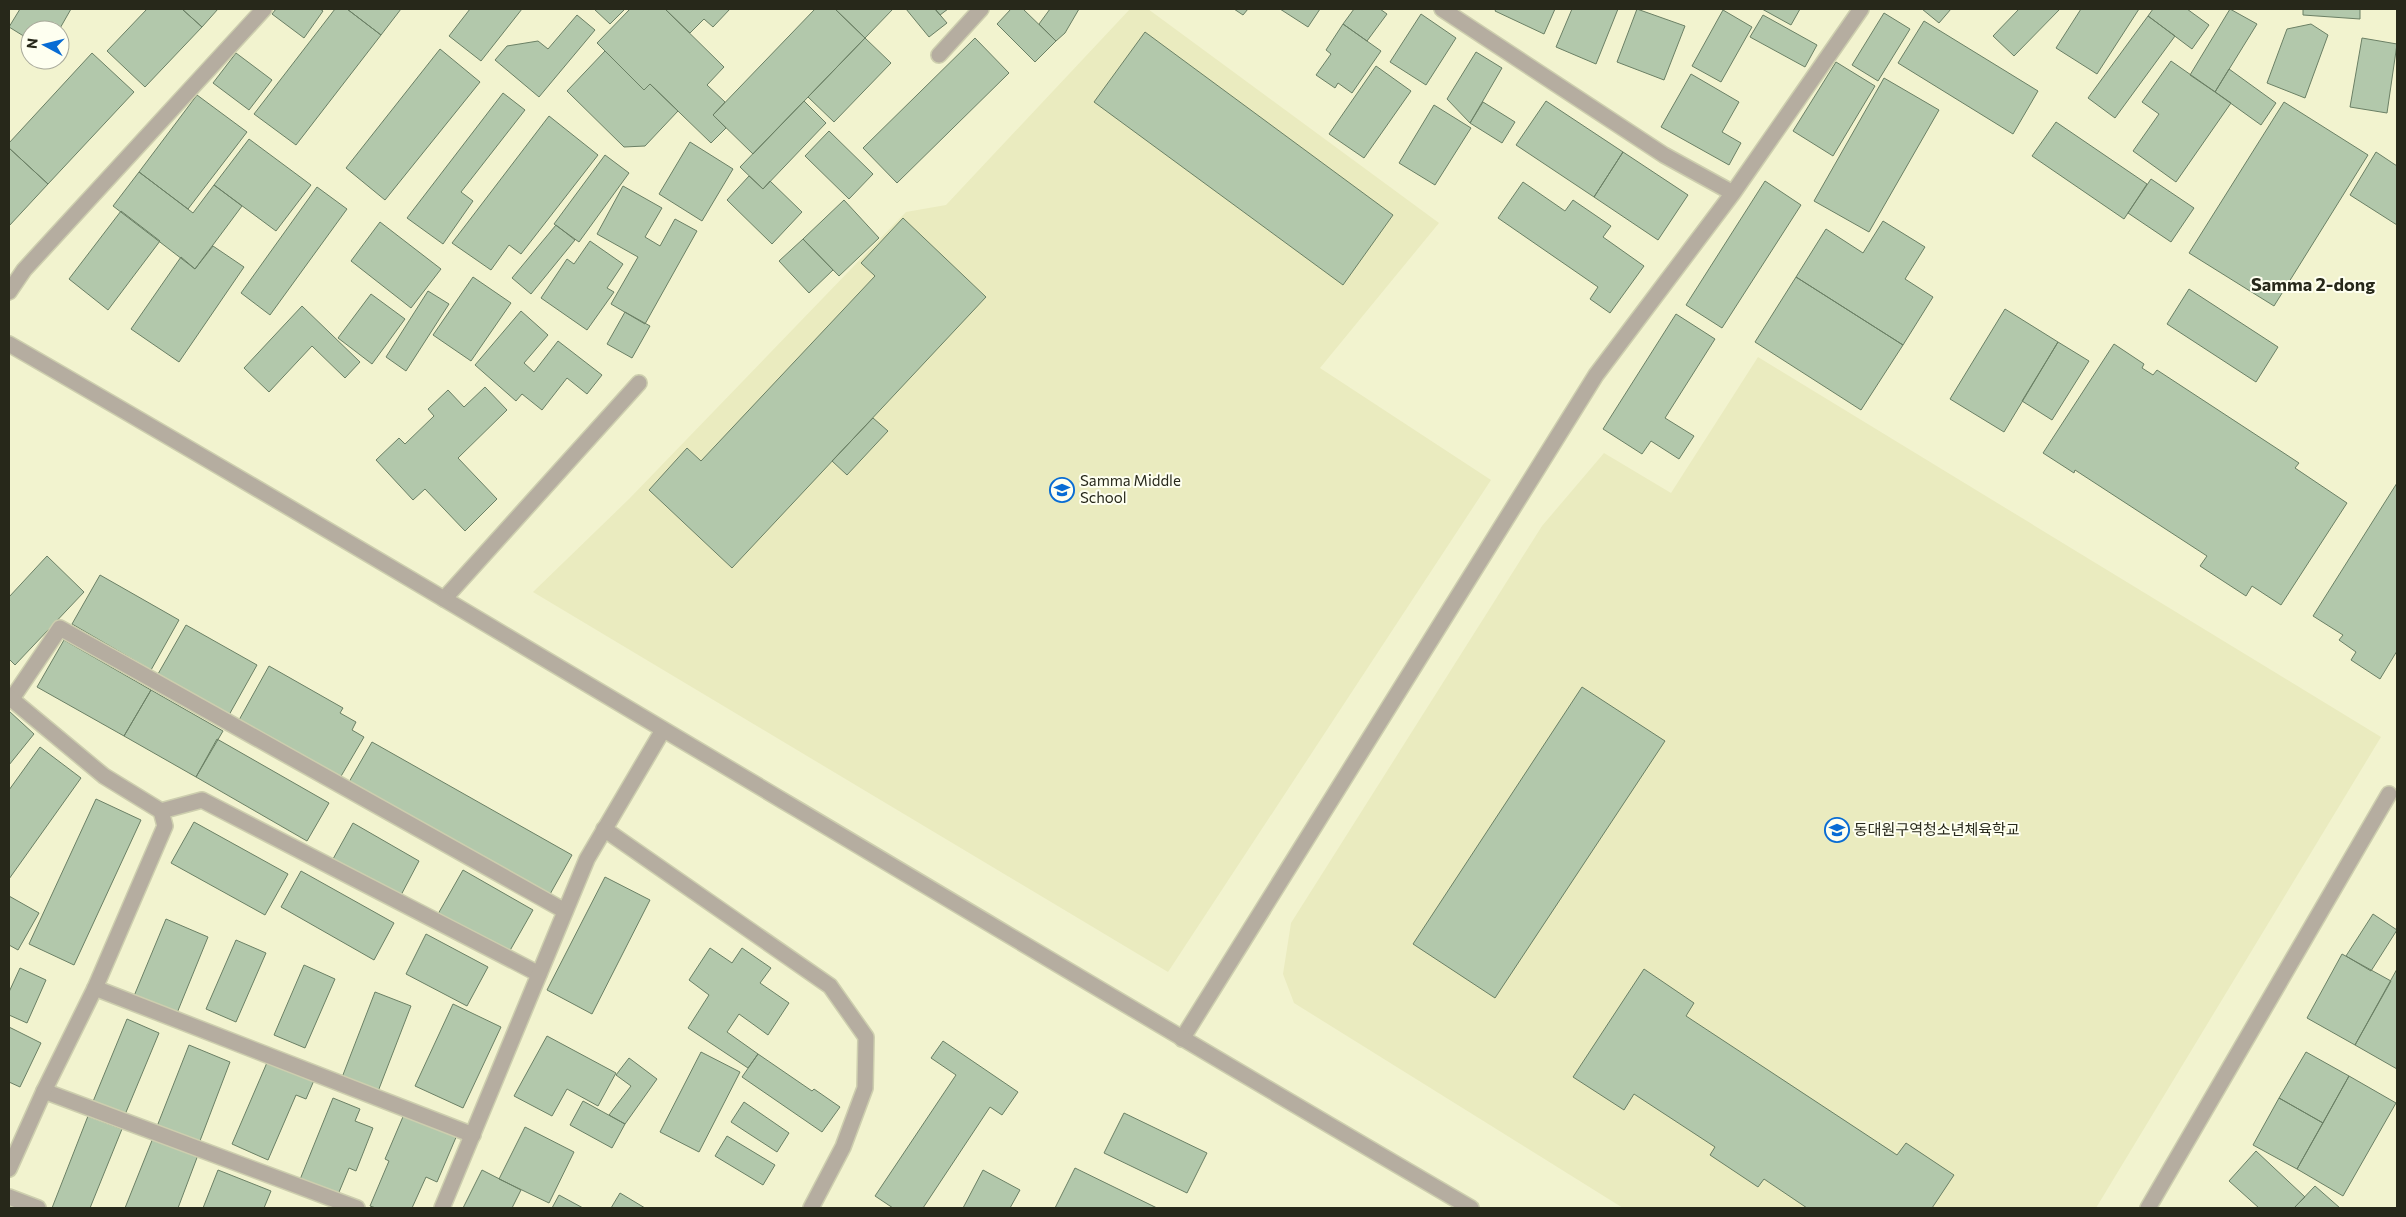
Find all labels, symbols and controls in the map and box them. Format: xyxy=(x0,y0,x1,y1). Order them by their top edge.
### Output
north arrow xyxy=(20,20,70,70)
text: N xyxy=(23,37,41,50)
district label: Samma 2-dong xyxy=(2251,273,2375,295)
place label: Samma Middle School xyxy=(1080,471,1181,506)
school or university icon: Samma Middle School xyxy=(1049,477,1075,503)
school or university icon: 동대원구역청소년체육학교 xyxy=(1824,817,1850,843)
place label: 동대원구역청소년체육학교 xyxy=(1854,820,2020,838)

